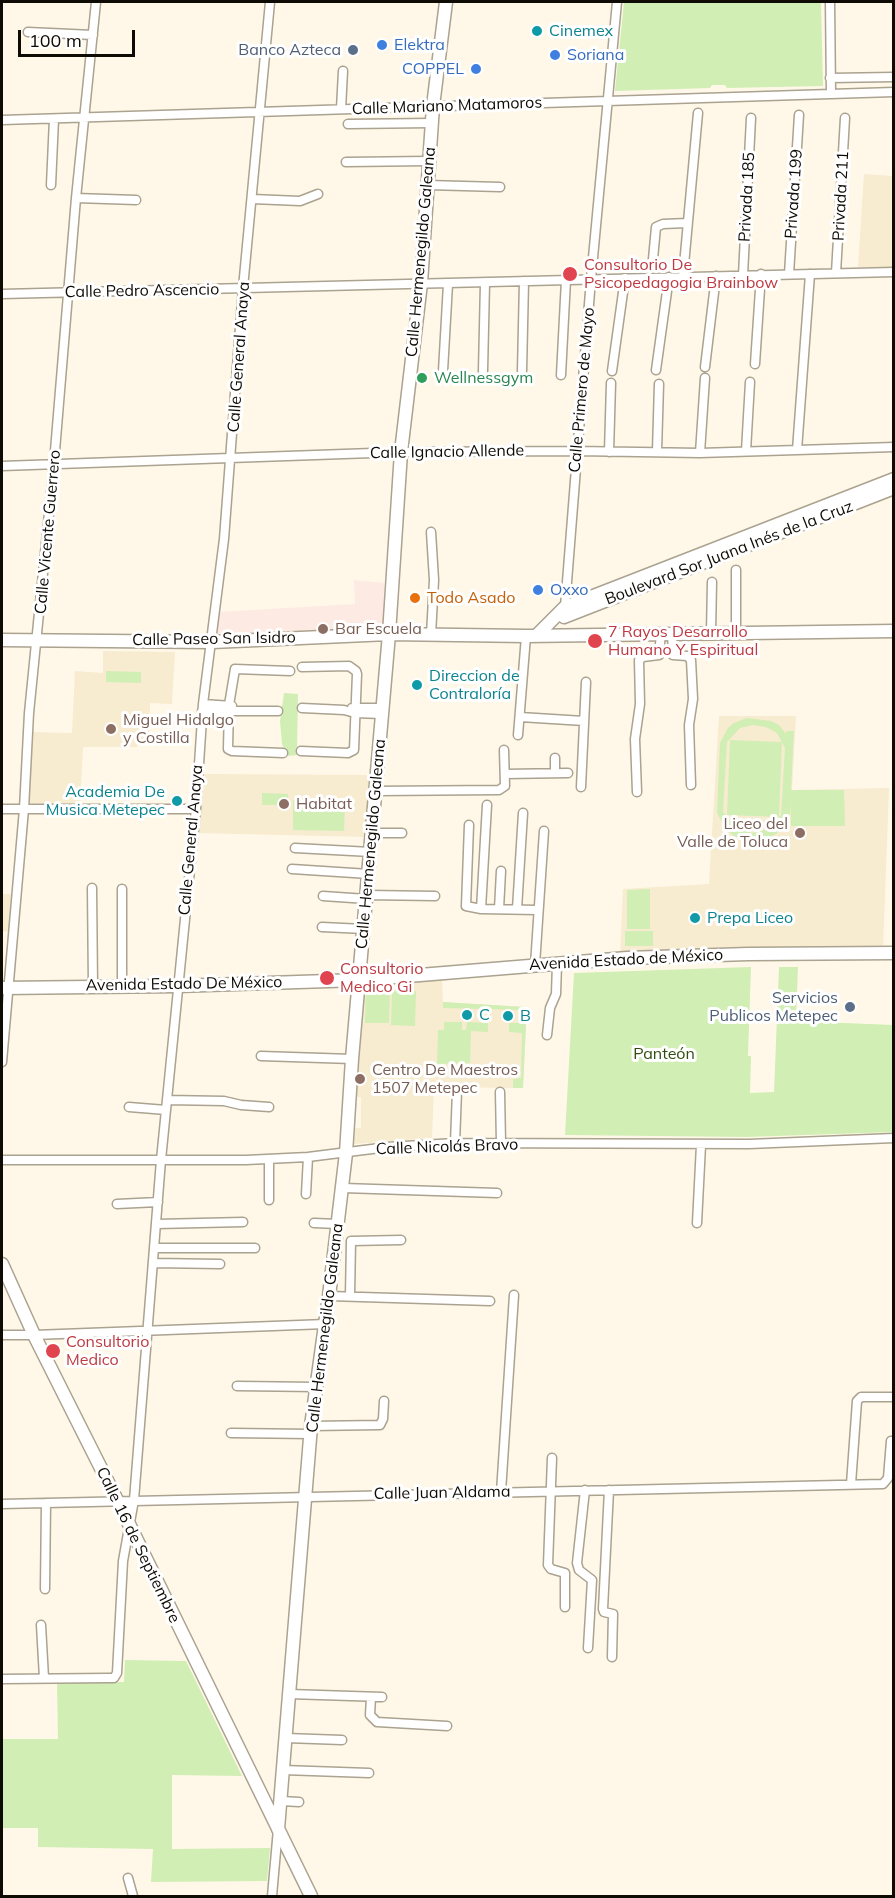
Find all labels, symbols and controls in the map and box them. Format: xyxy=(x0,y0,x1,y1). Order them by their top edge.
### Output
scale bar xyxy=(21,18,138,56)
place label: Cinemex xyxy=(549,21,613,41)
marker: Cinemex xyxy=(530,24,544,38)
text: 100 m xyxy=(29,29,82,52)
place label: Elektra xyxy=(394,35,445,55)
marker: Elektra xyxy=(375,38,389,52)
place label: Banco Azteca xyxy=(238,40,341,60)
marker: Banco Azteca xyxy=(346,43,360,57)
place label: Soriana xyxy=(567,45,624,65)
marker: Soriana xyxy=(548,48,562,62)
place label: COPPEL xyxy=(402,59,464,79)
marker: COPPEL xyxy=(469,62,483,76)
street label: Calle Mariano Matamoros xyxy=(351,93,543,119)
street label: Calle Hermenegildo Galeana xyxy=(402,146,440,358)
street label: Privada 199 xyxy=(781,148,807,240)
street label: Privada 211 xyxy=(829,151,853,241)
street label: Privada 185 xyxy=(735,152,759,242)
place label: Consultorio De Psicopedagogia Brainbow xyxy=(584,255,778,293)
marker: Consultorio De Psicopedagogia Brainbow xyxy=(561,265,579,283)
street label: Calle Pedro Ascencio xyxy=(65,280,219,302)
street label: Calle General Anaya xyxy=(224,281,254,433)
street label: Calle Primero de Mayo xyxy=(565,307,599,473)
place label: Wellnessgym xyxy=(434,368,533,388)
marker: Wellnessgym xyxy=(415,371,429,385)
street label: Calle Ignacio Allende xyxy=(370,441,524,463)
street label: Calle Vicente Guerrero xyxy=(31,449,65,615)
street label: Boulevard Sor Juana Inés de la Cruz xyxy=(602,497,856,609)
place label: Oxxo xyxy=(550,580,588,600)
marker: Oxxo xyxy=(531,583,545,597)
place label: Todo Asado xyxy=(427,588,515,608)
marker: Todo Asado xyxy=(408,591,422,605)
place label: Bar Escuela xyxy=(335,619,422,639)
marker: Bar Escuela xyxy=(316,622,330,636)
place label: 7 Rayos Desarrollo Humano Y Espiritual xyxy=(608,622,758,660)
street label: Calle Paseo San Isidro xyxy=(132,628,296,650)
marker: 7 Rayos Desarrollo Humano Y Espiritual xyxy=(586,632,604,650)
place label: Direccion de Contraloría xyxy=(429,666,520,704)
marker: Direccion de Contraloría xyxy=(410,678,424,692)
place label: Miguel Hidalgo y Costilla xyxy=(123,710,234,748)
marker: Miguel Hidalgo y Costilla xyxy=(104,722,118,736)
street label: Calle Hermenegildo Galeana xyxy=(352,738,390,950)
street label: Calle General Anaya xyxy=(175,764,207,916)
place label: Academia De Musica Metepec xyxy=(46,782,165,820)
marker: Academia De Musica Metepec xyxy=(170,794,184,808)
place label: Habitat xyxy=(296,794,352,814)
marker: Habitat xyxy=(277,797,291,811)
place label: Liceo del Valle de Toluca xyxy=(677,814,788,852)
marker: Liceo del Valle de Toluca xyxy=(793,826,807,840)
place label: Prepa Liceo xyxy=(707,908,793,928)
marker: Prepa Liceo xyxy=(688,911,702,925)
street label: Avenida Estado de México xyxy=(528,945,724,975)
place label: Consultorio Medico Gi xyxy=(340,959,423,997)
marker: Consultorio Medico Gi xyxy=(318,969,336,987)
street label: Avenida Estado De México xyxy=(85,973,283,995)
place label: Servicios Publicos Metepec xyxy=(709,988,838,1026)
marker: Servicios Publicos Metepec xyxy=(843,1000,857,1014)
place label: C xyxy=(479,1005,490,1025)
place label: B xyxy=(520,1006,531,1026)
marker: C xyxy=(460,1008,474,1022)
marker: B xyxy=(501,1009,515,1023)
park label: Panteón xyxy=(633,1044,695,1064)
place label: Centro De Maestros 1507 Metepec xyxy=(372,1060,518,1098)
marker: Centro De Maestros 1507 Metepec xyxy=(353,1072,367,1086)
street label: Calle Nicolás Bravo xyxy=(375,1135,519,1159)
street label: Calle Hermenegildo Galeana xyxy=(303,1222,347,1434)
place label: Consultorio Medico xyxy=(66,1332,149,1370)
marker: Consultorio Medico xyxy=(44,1342,62,1360)
street label: Calle 16 de Septiembre xyxy=(92,1464,184,1626)
street label: Calle Juan Aldama xyxy=(373,1482,511,1504)

